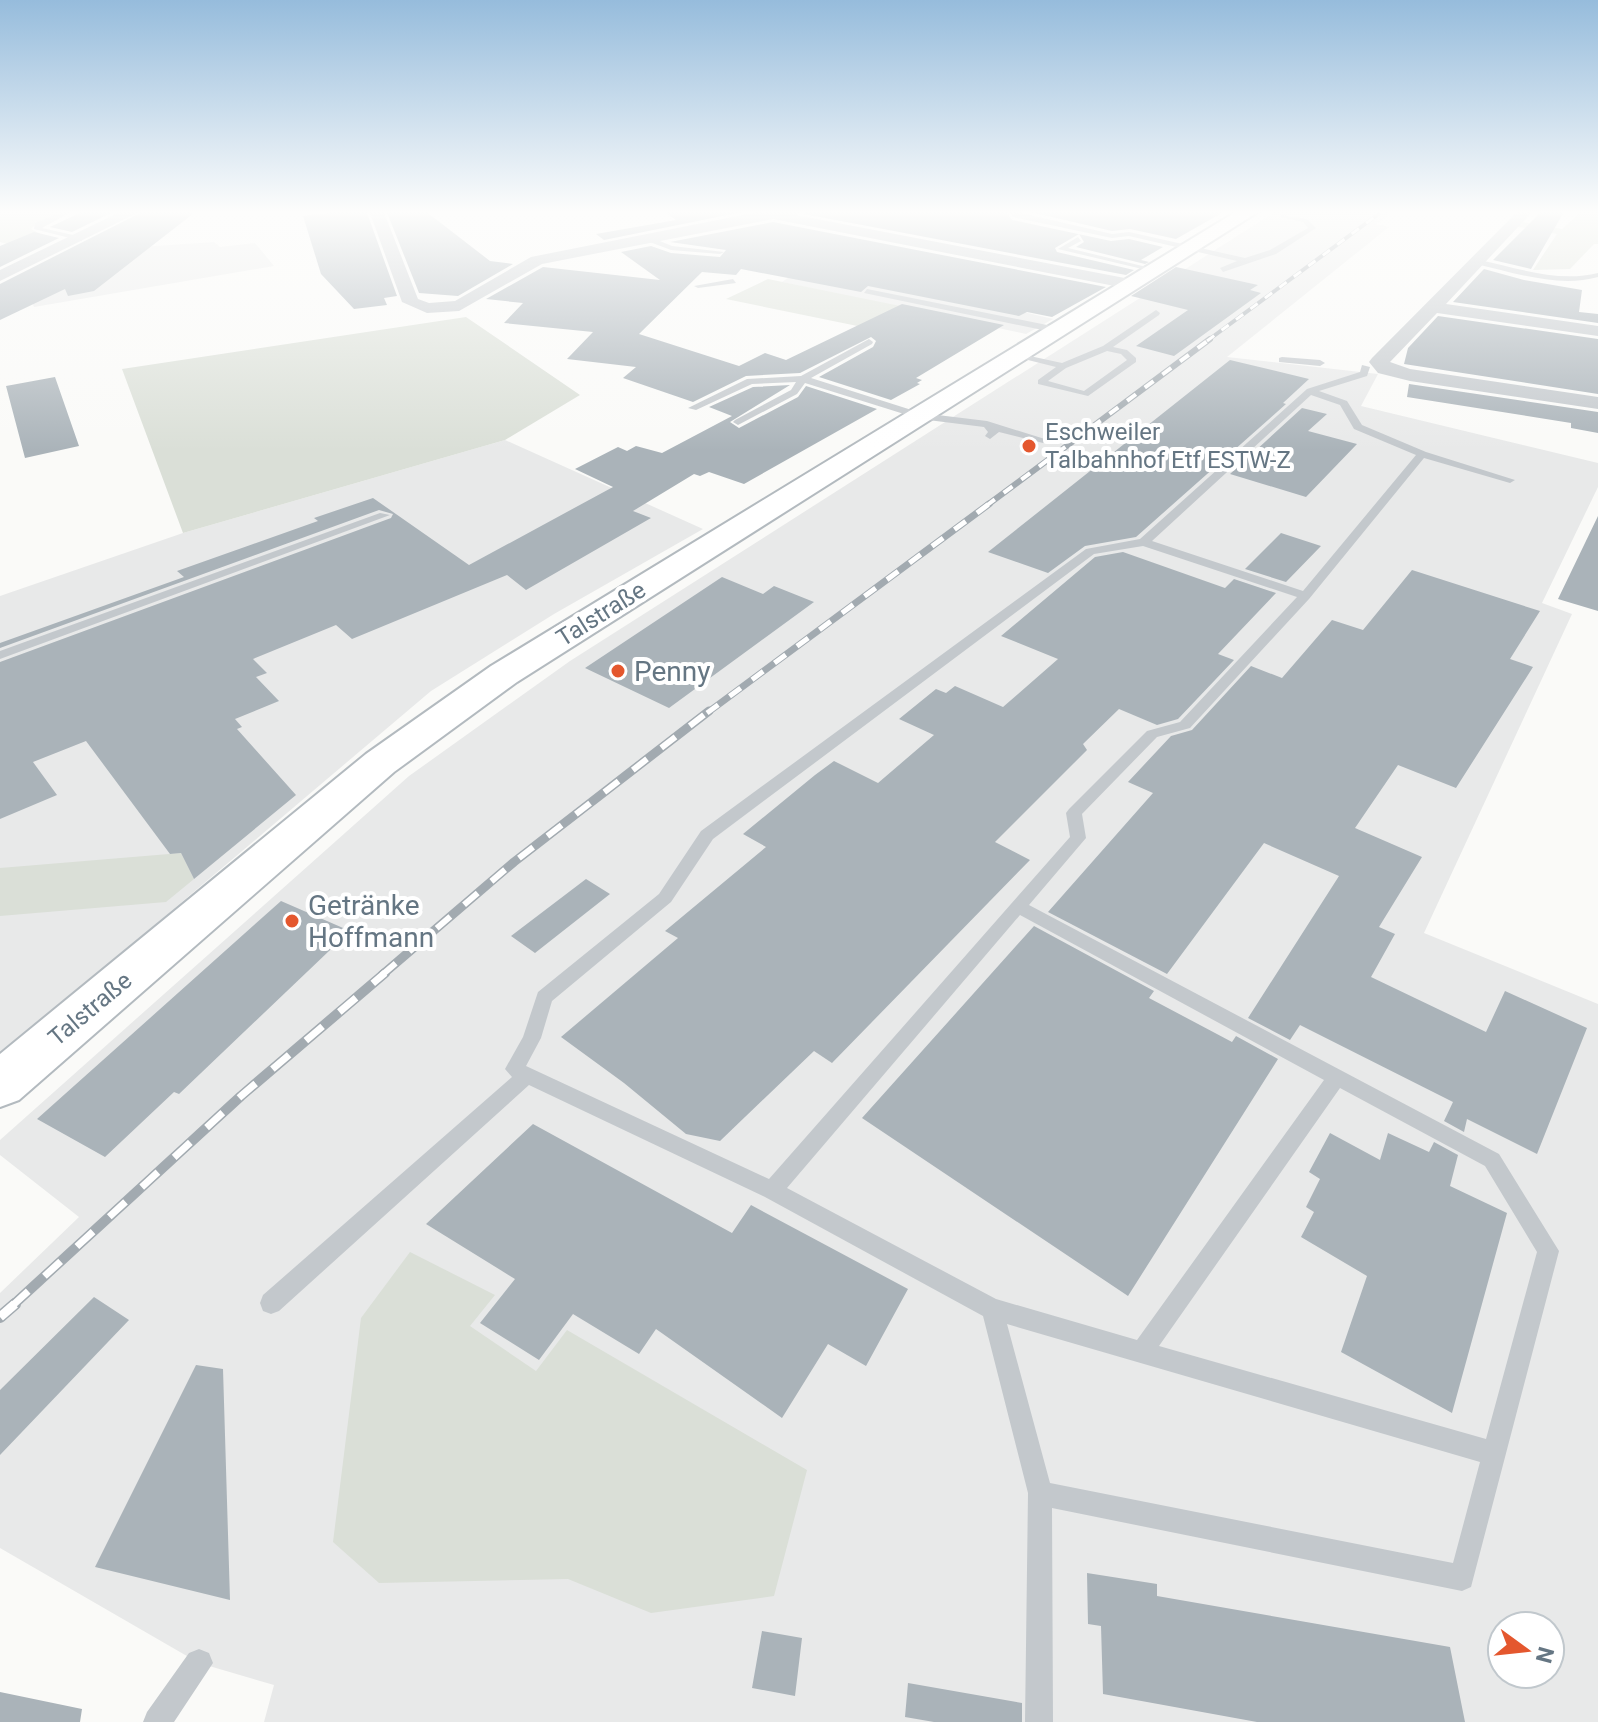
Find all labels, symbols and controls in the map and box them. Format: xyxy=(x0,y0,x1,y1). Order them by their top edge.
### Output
place label: Eschweiler Talbahnhof Etf ESTW-Z xyxy=(1045,418,1291,474)
marker: Eschweiler Talbahnhof Etf ESTW-Z xyxy=(1020,437,1038,455)
street label: Talstraße xyxy=(551,576,651,652)
place label: Penny xyxy=(634,655,711,688)
marker: Penny xyxy=(609,662,627,680)
place label: Getränke Hoffmann xyxy=(308,889,434,954)
marker: Getränke Hoffmann xyxy=(283,912,301,930)
street label: Talstraße xyxy=(43,966,137,1052)
north arrow xyxy=(1486,1610,1566,1690)
text: N xyxy=(1531,1644,1559,1666)

